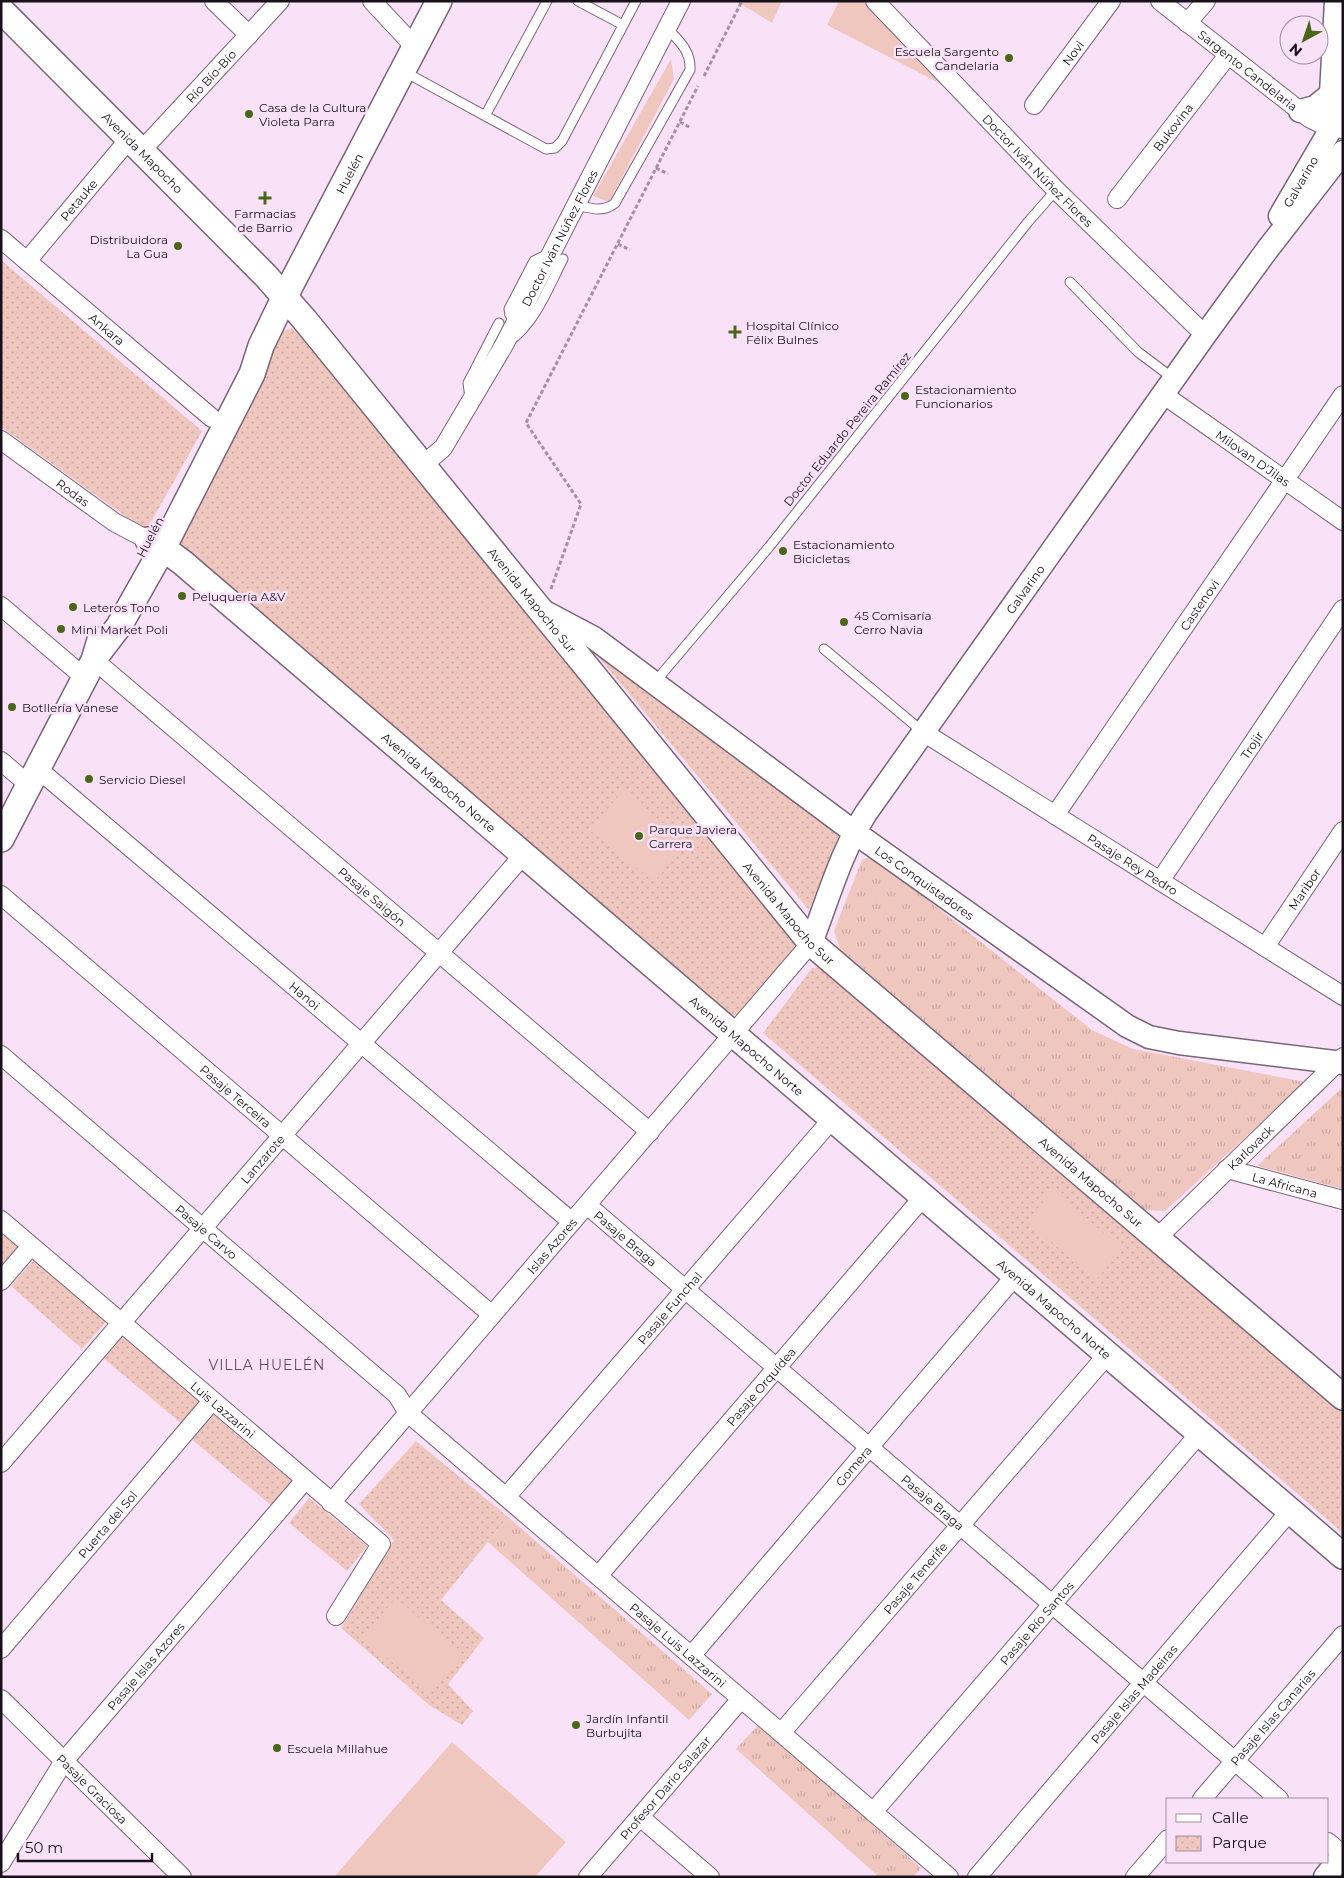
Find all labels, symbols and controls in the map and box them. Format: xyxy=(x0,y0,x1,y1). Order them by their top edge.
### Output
north arrow xyxy=(1279,15,1329,65)
street label: Sargento Candelaria xyxy=(1195,26,1301,114)
street label: Novi xyxy=(1059,37,1087,68)
text: N xyxy=(1286,39,1306,60)
place label: Escuela Sargento Candelaria xyxy=(895,44,999,73)
street label: Río Bío-Bío xyxy=(182,46,239,106)
marker: Escuela Sargento Candelaria xyxy=(1003,52,1015,64)
place label: Casa de la Cultura Violeta Parra xyxy=(259,100,366,129)
street label: Bukovina xyxy=(1149,100,1196,154)
marker: Casa de la Cultura Violeta Parra xyxy=(243,108,255,120)
street label: Avenida Mapocho xyxy=(99,109,186,196)
street label: Doctor Iván Núñez Flores xyxy=(980,111,1096,230)
street label: Huelén xyxy=(332,151,366,196)
street label: Galvarino xyxy=(1279,153,1321,210)
street label: Doctor Iván Núñez Flores xyxy=(518,167,600,309)
street label: Petauke xyxy=(57,176,100,224)
marker: Farmacias de Barrio xyxy=(259,192,271,204)
place label: Farmacias de Barrio xyxy=(234,206,296,235)
place label: Distribuidora La Gua xyxy=(90,232,168,261)
marker: Distribuidora La Gua xyxy=(172,240,184,252)
street label: Ankara xyxy=(86,310,128,348)
place label: Hospital Clínico Félix Bulnes xyxy=(746,318,839,347)
marker: Hospital Clínico Félix Bulnes xyxy=(728,325,742,339)
street label: Doctor Eduardo Pereira Ramírez xyxy=(780,349,914,509)
place label: Estacionamiento Funcionarios xyxy=(915,382,1017,411)
marker: Estacionamiento Funcionarios xyxy=(899,390,911,402)
street label: Milovan D'Jilas xyxy=(1213,426,1293,489)
street label: Rodas xyxy=(54,475,93,509)
street label: Huelén xyxy=(133,514,167,560)
place label: Estacionamiento Bicicletas xyxy=(793,537,895,566)
street label: Avenida Mapocho Sur xyxy=(485,544,580,656)
marker: Estacionamiento Bicicletas xyxy=(777,545,789,557)
street label: Galvarino xyxy=(1002,562,1047,616)
street label: Castenovi xyxy=(1176,576,1222,633)
place label: Peluquería A&V xyxy=(192,589,286,604)
marker: Peluquería A&V xyxy=(176,590,188,602)
place label: Leteros Tono xyxy=(83,600,160,615)
marker: Leteros Tono xyxy=(67,601,79,613)
place label: 45 Comisaría Cerro Navia xyxy=(854,608,932,637)
marker: 45 Comisaría Cerro Navia xyxy=(838,616,850,628)
place label: Mini Market Poli xyxy=(71,622,168,637)
marker: Mini Market Poli xyxy=(55,623,67,635)
place label: Botllería Vanese xyxy=(22,700,119,715)
marker: Botllería Vanese xyxy=(6,701,18,713)
street label: Trojir xyxy=(1237,728,1266,762)
street label: Avenida Mapocho Norte xyxy=(379,729,499,835)
place label: Servicio Diesel xyxy=(99,772,186,787)
marker: Servicio Diesel xyxy=(83,773,95,785)
place label: Parque Javiera Carrera xyxy=(649,822,737,851)
marker: Parque Javiera Carrera xyxy=(633,830,645,842)
street label: Pasaje Rey Pedro xyxy=(1085,830,1181,898)
street label: Los Conquistadores xyxy=(872,842,977,923)
street label: Avenida Mapocho Sur xyxy=(740,859,838,968)
street label: Pasaje Saigón xyxy=(335,863,409,929)
street label: Maribor xyxy=(1285,865,1324,913)
street label: Hanoi xyxy=(286,978,323,1013)
street label: Avenida Mapocho Norte xyxy=(687,993,807,1099)
street label: Pasaje Terceira xyxy=(197,1061,274,1130)
street label: Karlovack xyxy=(1224,1121,1277,1173)
street label: Lanzarote xyxy=(237,1131,287,1186)
street label: Avenida Mapocho Sur xyxy=(1036,1134,1146,1231)
street label: La Africana xyxy=(1251,1169,1319,1200)
street label: Pasaje Carvo xyxy=(173,1201,241,1262)
street label: Pasaje Braga xyxy=(591,1207,660,1269)
street label: Islas Azores xyxy=(524,1215,580,1277)
street label: Avenida Mapocho Norte xyxy=(994,1256,1115,1362)
street label: Pasaje Funchal xyxy=(634,1268,705,1347)
street label: Pasaje Orquídea xyxy=(723,1344,799,1429)
district label: VILLA HUELÉN xyxy=(209,1356,325,1374)
street label: Luis Lazzarini xyxy=(188,1378,259,1441)
street label: Gomera xyxy=(832,1443,875,1489)
street label: Pasaje Braga xyxy=(899,1471,967,1533)
street label: Puerta del Sol xyxy=(74,1487,140,1561)
street label: Pasaje Tenerife xyxy=(880,1539,950,1617)
street label: Pasaje Río Santos xyxy=(996,1578,1077,1668)
street label: Pasaje Luis Lazzarini xyxy=(627,1599,730,1690)
street label: Pasaje Islas Azores xyxy=(104,1619,187,1713)
street label: Pasaje Islas Madeiras xyxy=(1087,1641,1180,1746)
street label: Pasaje Islas Canarias xyxy=(1227,1666,1318,1769)
place label: Jardín Infantil Burbujita xyxy=(585,1711,669,1740)
marker: Jardín Infantil Burbujita xyxy=(570,1719,582,1731)
street label: Profesor Darío Salazar xyxy=(616,1733,714,1842)
place label: Escuela Millahue xyxy=(287,1741,388,1756)
marker: Escuela Millahue xyxy=(271,1742,283,1754)
street label: Pasaje Graciosa xyxy=(54,1751,131,1827)
legend xyxy=(1166,1798,1329,1863)
text: Calle xyxy=(1212,1808,1249,1827)
scale bar xyxy=(18,1830,151,1862)
text: Parque xyxy=(1212,1833,1267,1852)
text: 50 m xyxy=(25,1838,63,1857)

